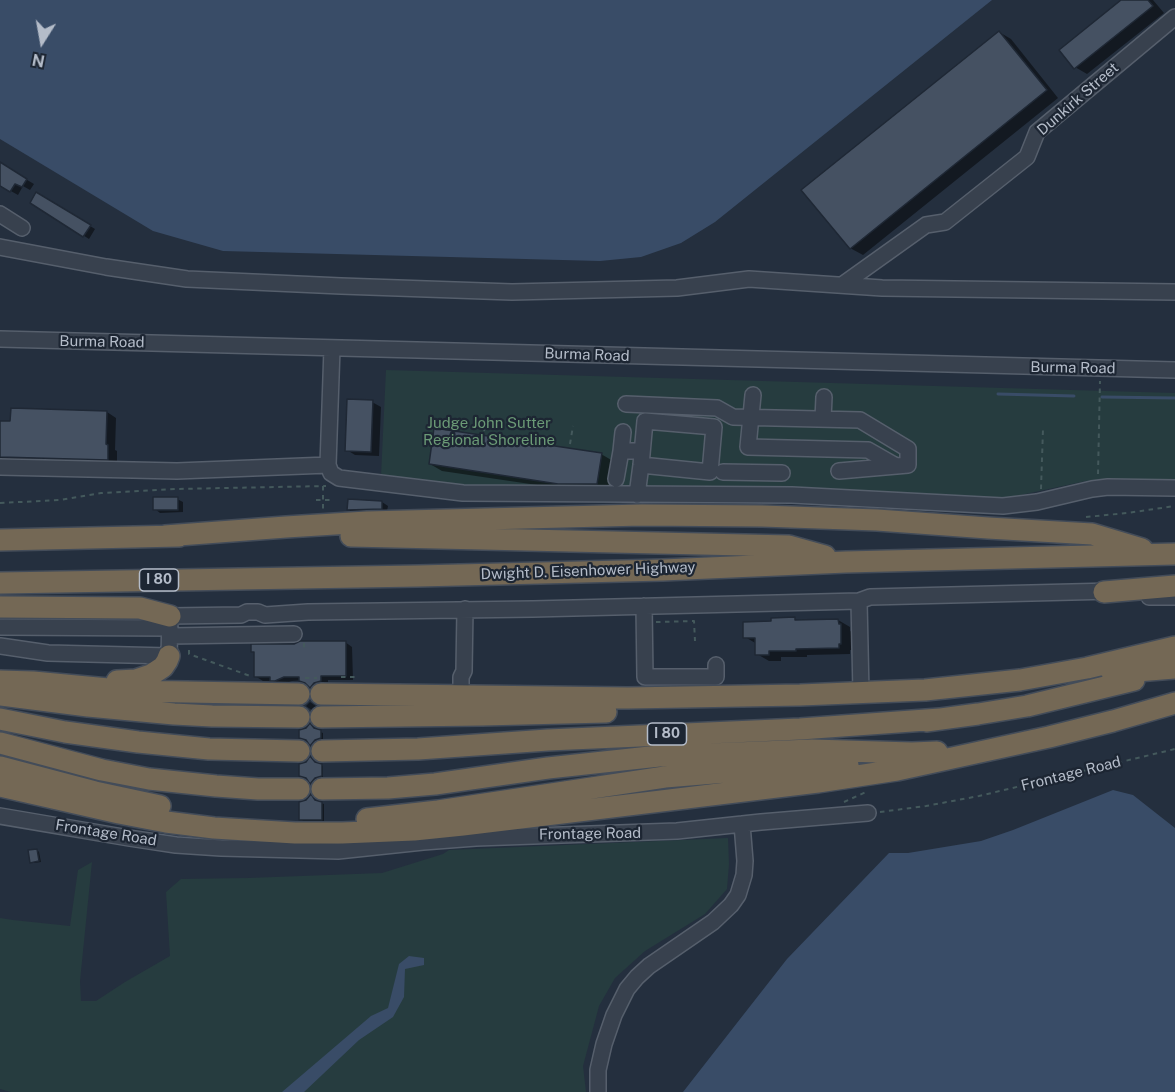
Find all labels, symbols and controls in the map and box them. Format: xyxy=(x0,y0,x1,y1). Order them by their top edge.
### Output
north arrow xyxy=(12,12,72,72)
text: N xyxy=(31,50,46,71)
street label: Dunkirk Street xyxy=(1034,59,1122,139)
street label: Burma Road xyxy=(59,332,145,352)
street label: Burma Road xyxy=(544,345,630,365)
street label: Burma Road xyxy=(1030,358,1116,378)
park label: Judge John Sutter Regional Shoreline xyxy=(423,414,555,449)
street label: Dwight D. Eisenhower Highway xyxy=(480,558,696,584)
road number: I 80 xyxy=(140,569,178,591)
road number: I 80 xyxy=(648,723,686,745)
street label: Frontage Road xyxy=(1019,753,1123,795)
street label: Frontage Road xyxy=(54,816,158,850)
street label: Frontage Road xyxy=(539,824,641,844)

